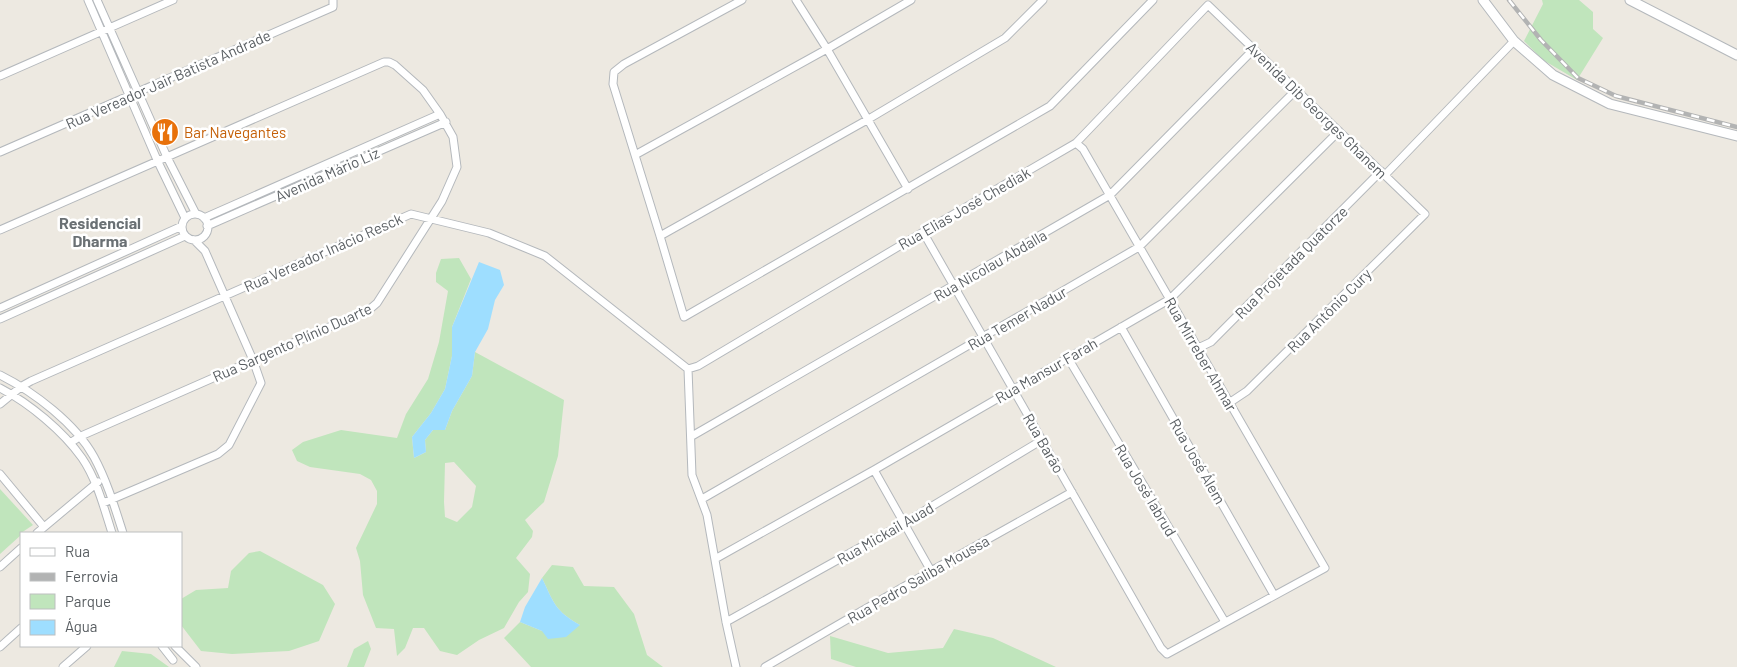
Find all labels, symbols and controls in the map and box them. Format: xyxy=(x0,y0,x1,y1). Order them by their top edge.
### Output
street label: Rua Vereador Jair Batista Andrade xyxy=(63,26,273,132)
street label: Avenida Dib Georges Ghanem xyxy=(1243,38,1391,182)
restaurant icon: Bar Navegantes xyxy=(150,117,180,147)
place label: Bar Navegantes xyxy=(184,123,286,141)
street label: Avenida Mário Liz xyxy=(272,143,382,205)
street label: Rua Elias José Chediak xyxy=(895,163,1034,253)
street label: Rua Projetada Quatorze xyxy=(1231,202,1351,322)
street label: Rua Vereador Inácio Resck xyxy=(241,209,405,295)
district label: Residencial Dharma xyxy=(59,213,141,250)
street label: Rua Nicolau Abdalla xyxy=(930,225,1050,305)
street label: Rua Antônio Cury xyxy=(1283,264,1375,356)
street label: Rua Temer Nadur xyxy=(964,282,1070,354)
street label: Rua Mirreber Ahmar xyxy=(1161,294,1241,415)
street label: Rua Sargento Plínio Duarte xyxy=(210,299,374,385)
street label: Rua Mansur Farah xyxy=(992,333,1100,407)
street label: Rua Barão xyxy=(1020,410,1068,476)
street label: Rua José Álem xyxy=(1166,415,1230,507)
street label: Rua José Iabrud xyxy=(1111,441,1181,539)
street label: Rua Mickail Auad xyxy=(833,498,937,568)
street label: Rua Pedro Saliba Moussa xyxy=(844,531,992,627)
legend xyxy=(20,532,182,647)
text: Rua xyxy=(65,542,90,560)
text: Ferrovia xyxy=(65,567,118,585)
text: Parque xyxy=(65,592,111,610)
text: Água xyxy=(65,617,98,635)

